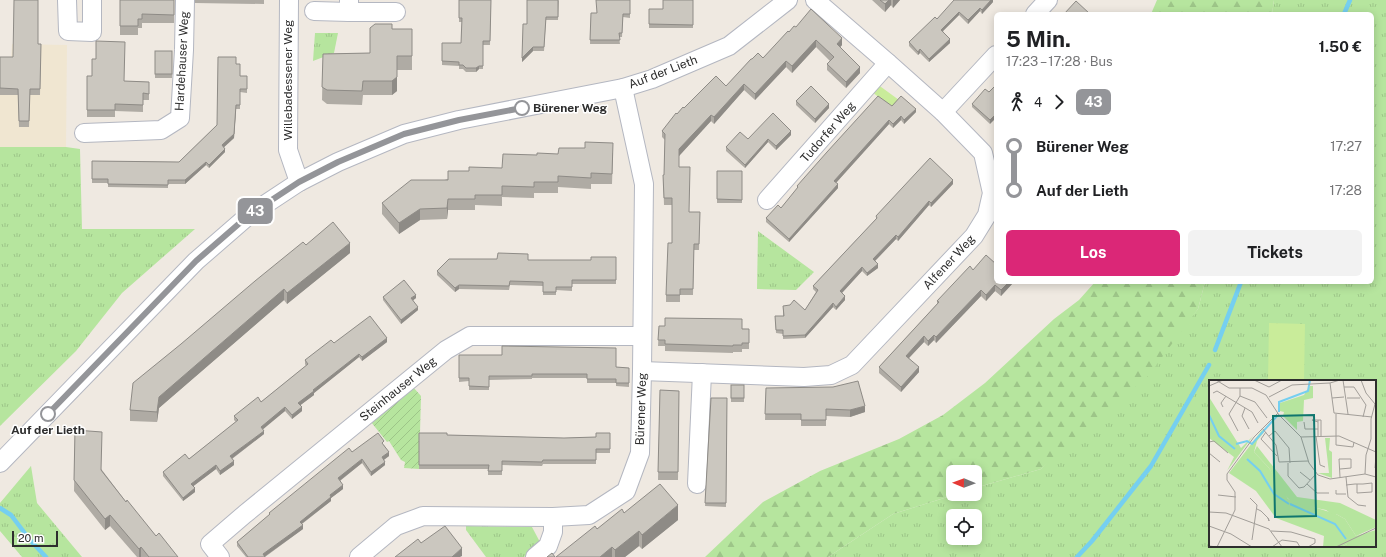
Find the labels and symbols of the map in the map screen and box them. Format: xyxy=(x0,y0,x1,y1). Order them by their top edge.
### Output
street label: Hardehauser Weg xyxy=(172,11,192,111)
street label: Willebadessener Weg xyxy=(281,20,295,140)
street label: Auf der Lieth xyxy=(627,52,699,92)
street label: Tudorfer Weg xyxy=(798,99,858,165)
marker: Bürener Weg xyxy=(514,100,530,116)
place label: Bürener Weg xyxy=(533,101,608,115)
line badge: 43 xyxy=(237,198,273,224)
street label: Alfener Weg xyxy=(920,232,978,292)
street label: Steinhauser Weg xyxy=(357,354,439,424)
street label: Bürener Weg xyxy=(633,372,649,446)
inset map xyxy=(1209,380,1376,547)
marker: Auf der Lieth xyxy=(40,406,56,422)
place label: Auf der Lieth xyxy=(11,423,85,437)
north arrow xyxy=(946,465,982,501)
scale bar xyxy=(12,529,58,548)

